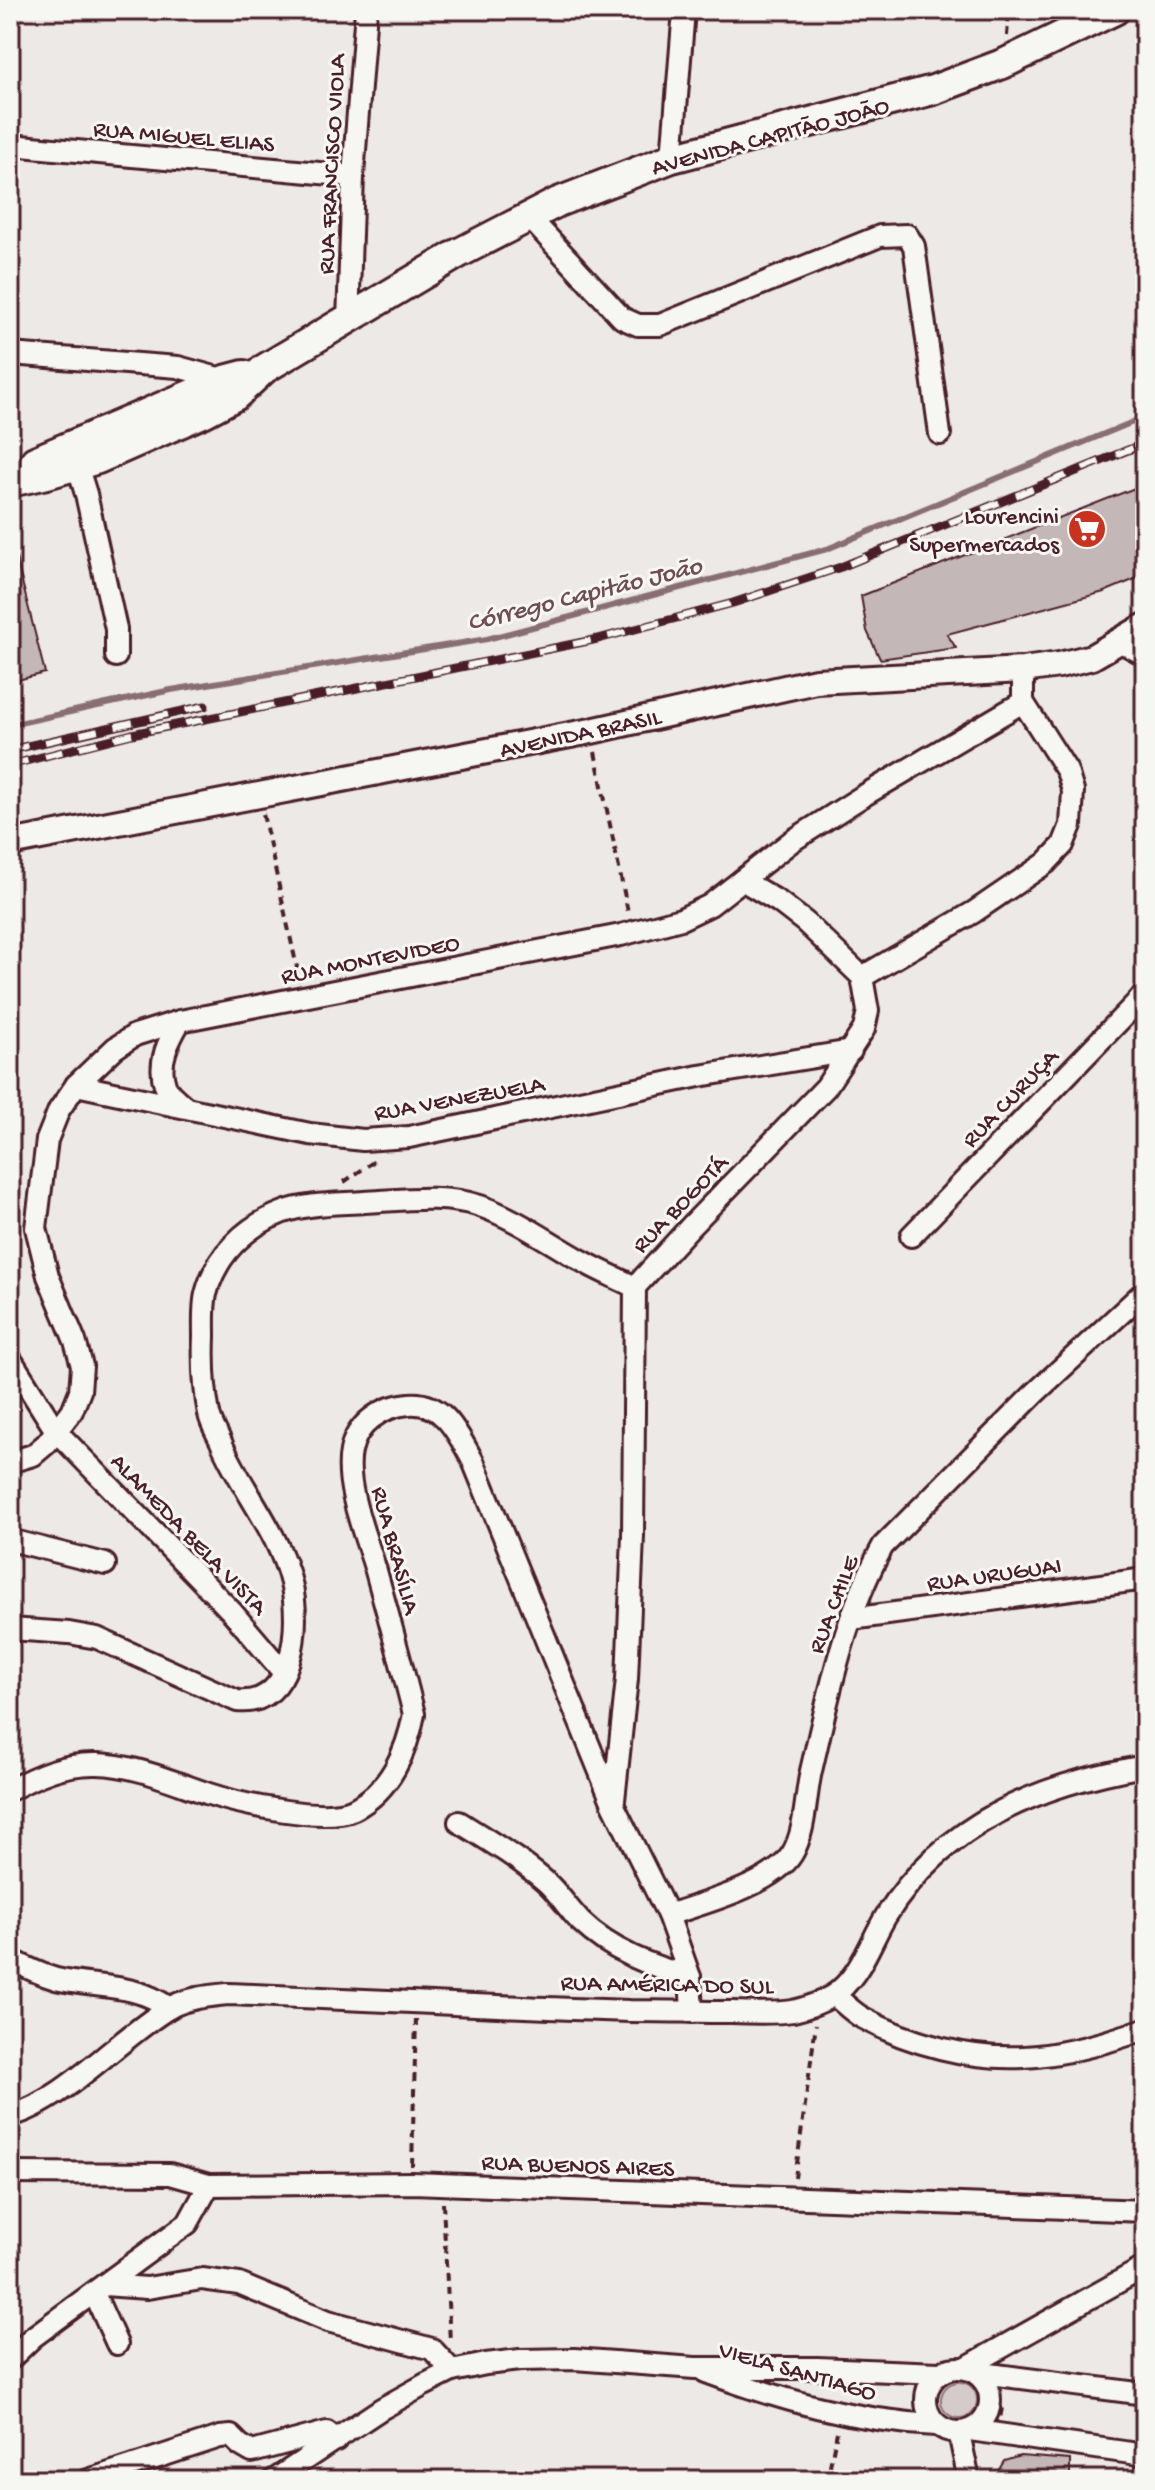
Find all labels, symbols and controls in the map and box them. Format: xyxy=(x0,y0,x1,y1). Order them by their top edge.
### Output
street label: RUA FRANCISCO VIOLA xyxy=(313,51,354,275)
street label: AVENIDA CAPITÃO JOÃO xyxy=(649,93,893,184)
street label: RUA MIGUEL ELIAS xyxy=(92,116,276,161)
place label: Lourencini Supermercados xyxy=(909,504,1060,561)
supermarket icon: Lourencini Supermercados xyxy=(1066,508,1108,550)
water label: Córrego Capitão João xyxy=(465,552,707,641)
street label: AVENIDA BRASIL xyxy=(497,704,665,767)
street label: RUA MONTEVIDEO xyxy=(279,930,462,993)
street label: RUA CURUÇA xyxy=(957,1042,1067,1155)
street label: RUA VENEZUELA xyxy=(372,1071,549,1130)
street label: RUA BOGOTÁ xyxy=(627,1149,737,1261)
street label: ALAMEDA BELA VISTA xyxy=(103,1449,273,1624)
street label: RUA BRASÍLIA xyxy=(363,1484,425,1620)
street label: RUA CHILE xyxy=(803,1551,868,1658)
street label: RUA URUGUAI xyxy=(925,1553,1064,1600)
street label: RUA AMÉRICA DO SUL xyxy=(560,1970,775,2003)
street label: RUA BUENOS AIRES xyxy=(481,2150,676,2185)
street label: VIELA SANTIAGO xyxy=(714,2337,879,2410)

